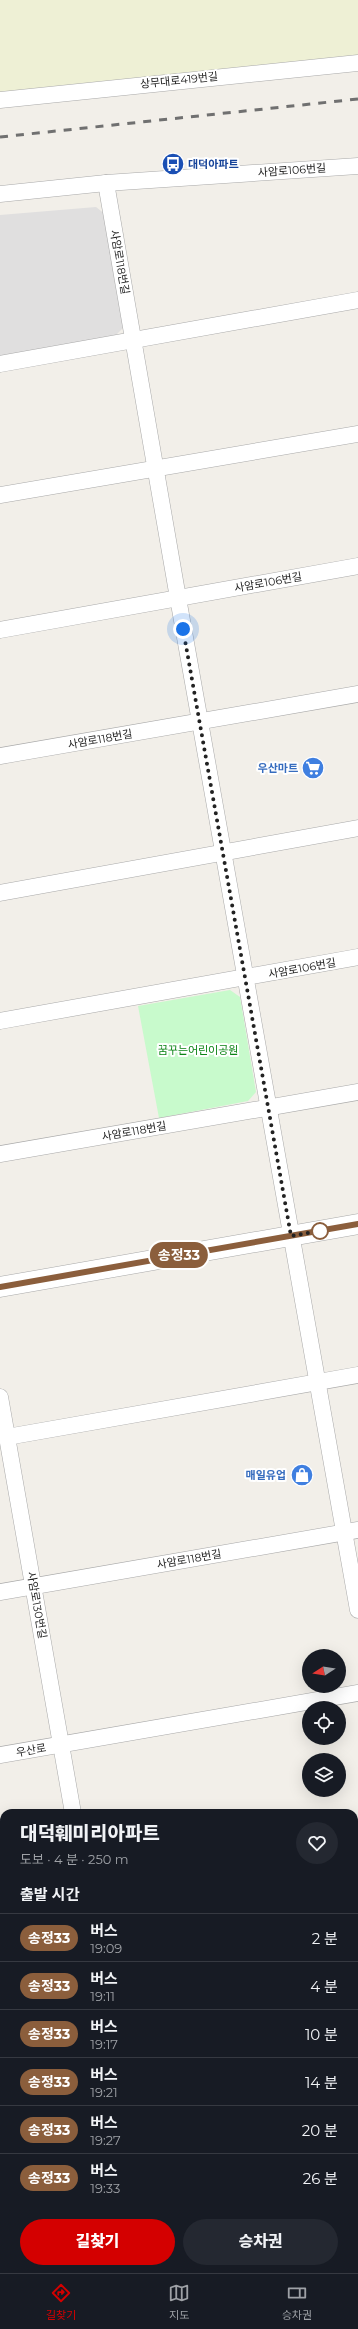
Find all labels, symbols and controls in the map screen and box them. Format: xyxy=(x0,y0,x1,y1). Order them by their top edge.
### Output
street label: 상무대로419번길 xyxy=(139,69,219,91)
bus stop icon: 대덕아파트 xyxy=(160,151,186,177)
place label: 대덕아파트 xyxy=(188,157,239,171)
street label: 사암로106번길 xyxy=(257,161,327,179)
street label: 사암로118번길 xyxy=(107,229,133,295)
street label: 사암로106번길 xyxy=(233,569,303,595)
your location xyxy=(173,619,193,639)
street label: 사암로118번길 xyxy=(67,726,133,752)
supermarket icon: 우산마트 xyxy=(300,755,326,781)
place label: 우산마트 xyxy=(258,761,298,775)
street label: 사암로106번길 xyxy=(267,955,337,981)
park label: 꿈꾸는어린이공원 xyxy=(158,1043,238,1057)
street label: 사암로118번길 xyxy=(101,1118,167,1144)
unlabelled marker xyxy=(311,1222,329,1240)
line badge: 송정33 xyxy=(151,1242,207,1268)
text: 송정33 xyxy=(158,1246,200,1264)
shop icon: 매일유업 xyxy=(289,1462,315,1488)
place label: 매일유업 xyxy=(246,1468,286,1482)
street label: 사암로118번길 xyxy=(156,1546,222,1572)
street label: 사암로130번길 xyxy=(24,1570,50,1640)
north arrow xyxy=(302,1649,346,1693)
map controls xyxy=(302,1649,346,1797)
button: locate xyxy=(302,1701,346,1745)
street label: 우산로 xyxy=(15,1740,47,1760)
button: layers xyxy=(302,1753,346,1797)
text: 대덕훼미리아파트 xyxy=(20,1822,160,1845)
button: heart xyxy=(296,1822,338,1864)
text: 도보 · 4 분 · 250 m xyxy=(20,1851,129,1867)
text: 출발 시간 xyxy=(20,1885,79,1904)
text: 버스 xyxy=(90,1921,118,1940)
text: 송정33 xyxy=(28,1929,70,1947)
text: 2 분 xyxy=(312,1929,338,1948)
text: 19:09 xyxy=(90,1940,122,1956)
text: 버스 xyxy=(90,1969,118,1988)
text: 송정33 xyxy=(28,1977,70,1995)
text: 4 분 xyxy=(310,1977,338,1996)
text: 19:11 xyxy=(90,1988,115,2004)
text: 버스 xyxy=(90,2017,118,2036)
text: 송정33 xyxy=(28,2025,70,2043)
text: 10 분 xyxy=(305,2025,338,2044)
text: 19:17 xyxy=(90,2036,118,2052)
text: 버스 xyxy=(90,2065,118,2084)
text: 송정33 xyxy=(28,2073,70,2091)
text: 14 분 xyxy=(305,2073,338,2092)
text: 19:21 xyxy=(90,2084,118,2100)
text: 버스 xyxy=(90,2113,118,2132)
text: 송정33 xyxy=(28,2121,70,2139)
text: 20 분 xyxy=(302,2121,338,2140)
text: 19:27 xyxy=(90,2132,121,2148)
text: 버스 xyxy=(90,2161,118,2180)
text: 송정33 xyxy=(28,2169,70,2187)
text: 26 분 xyxy=(303,2169,338,2188)
text: 19:33 xyxy=(90,2180,120,2196)
button: 길찾기 xyxy=(20,2219,175,2265)
button: 승차권 xyxy=(183,2219,338,2265)
tab: 길찾기 xyxy=(46,2282,76,2322)
tab: 지도 xyxy=(168,2282,190,2322)
tab: 승차권 xyxy=(282,2282,312,2322)

